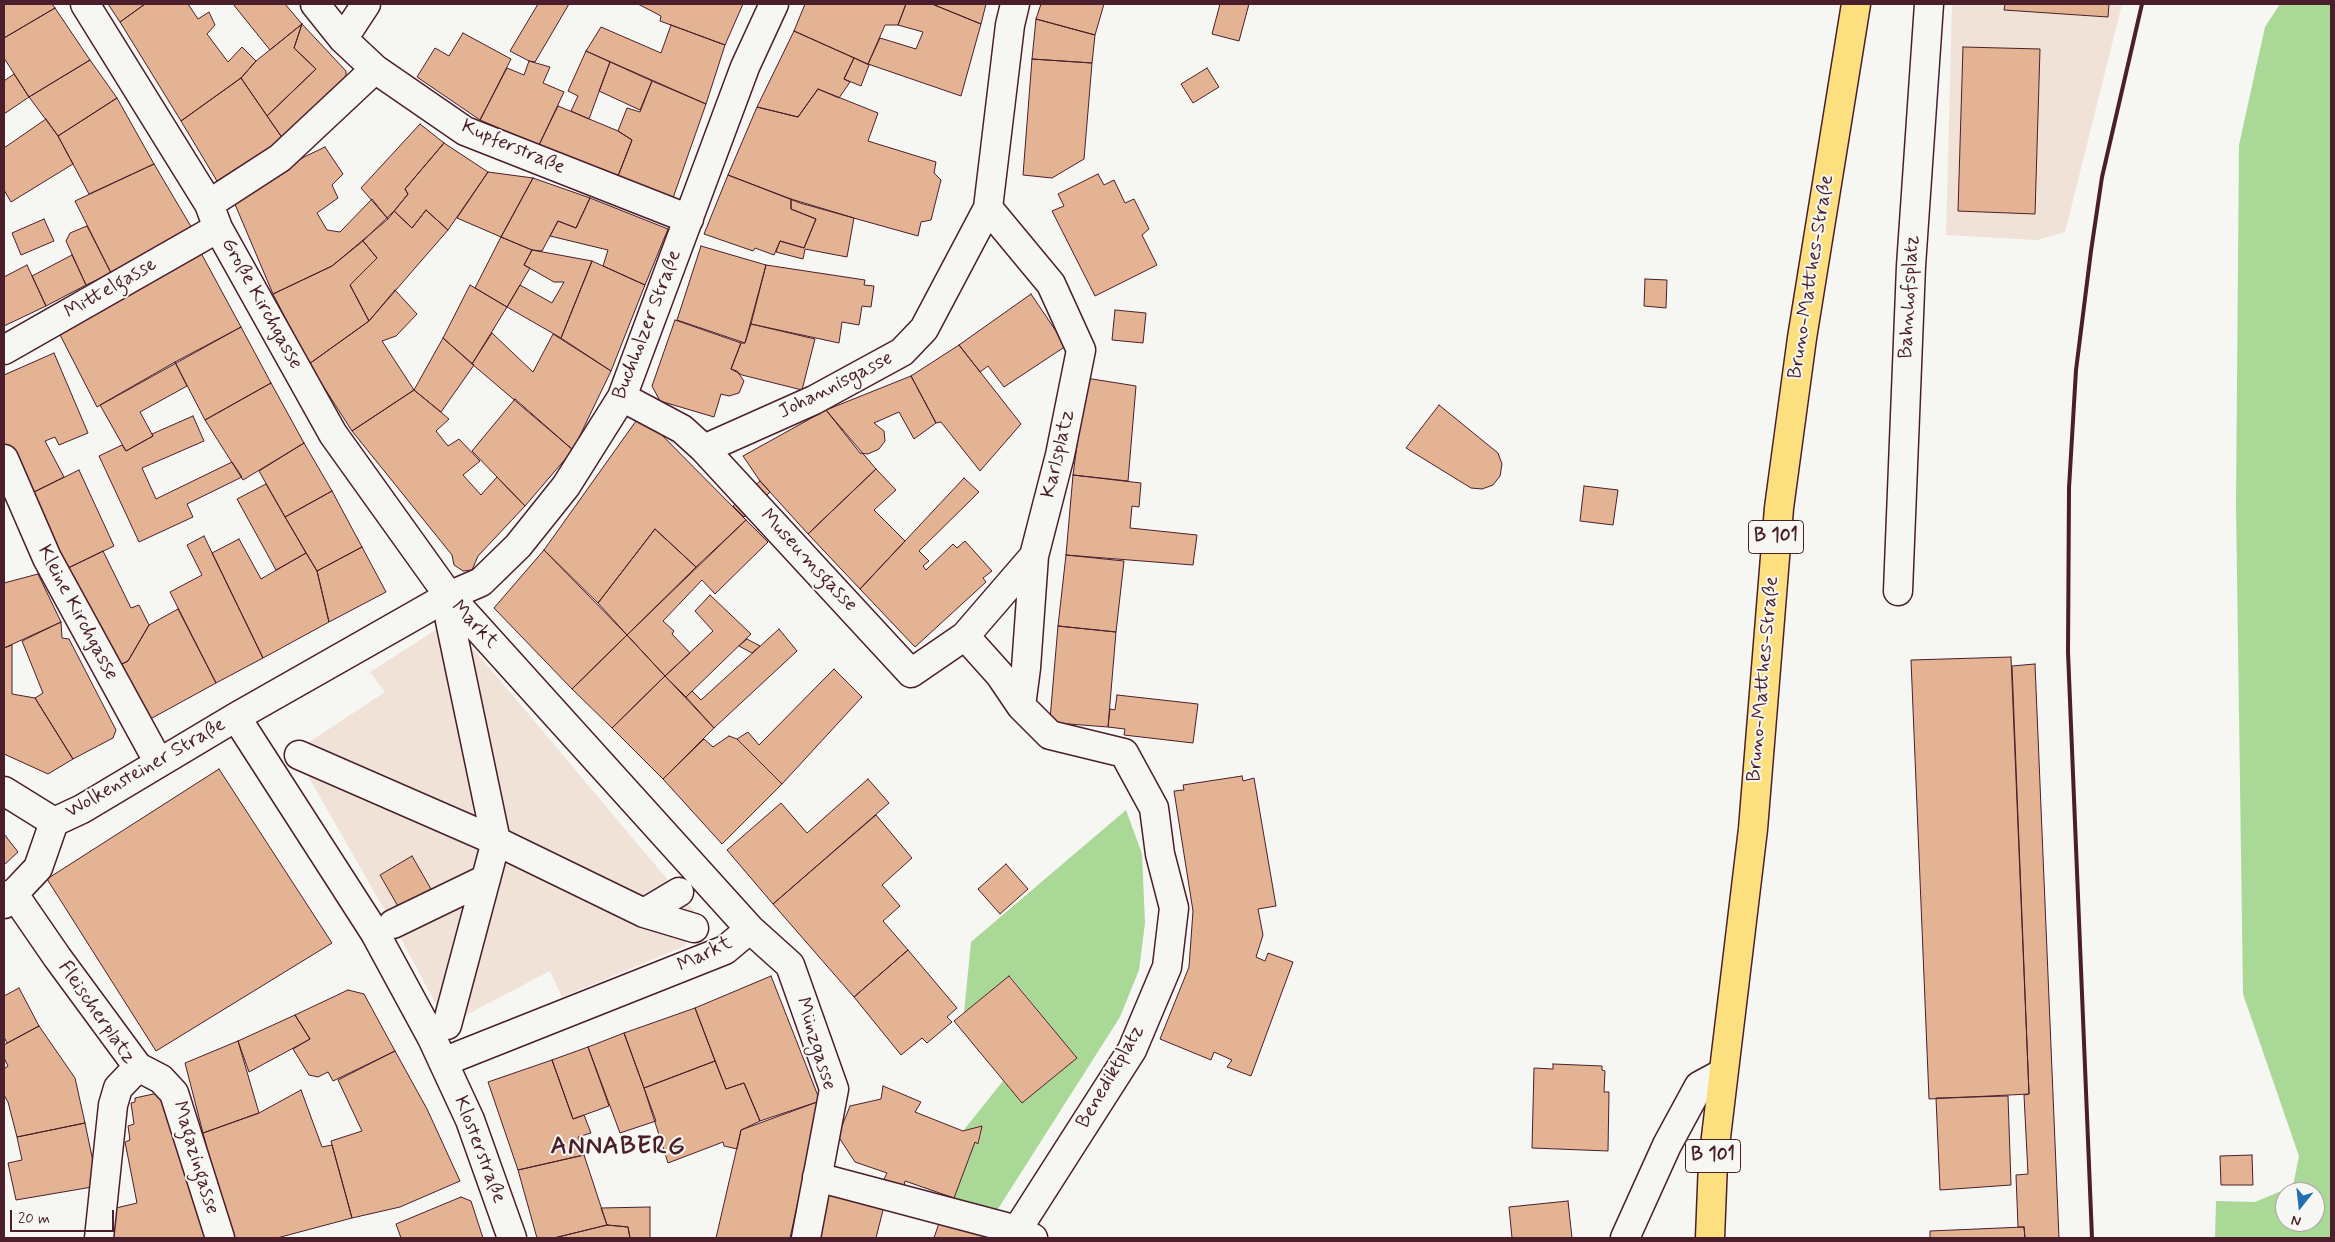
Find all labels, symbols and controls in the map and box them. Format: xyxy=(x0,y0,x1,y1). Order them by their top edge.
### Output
street label: Kupferstraße xyxy=(457,115,569,181)
street label: Bruno-Matthes-Straße xyxy=(1784,173,1840,381)
street label: Große Kirchgasse xyxy=(215,234,307,374)
street label: Bahnhofsplatz xyxy=(1895,235,1925,359)
street label: Buchholzer Straße xyxy=(608,247,688,403)
street label: Mittelgasse xyxy=(61,253,161,325)
street label: Johannisgasse xyxy=(775,347,897,425)
street label: Karlsplatz xyxy=(1037,407,1081,501)
street label: Museumsgasse xyxy=(754,505,862,617)
road number: B 101 xyxy=(1748,520,1804,554)
street label: Kleine Kirchgasse xyxy=(31,541,123,685)
street label: Bruno-Matthes-Straße xyxy=(1743,575,1785,783)
street label: Markt xyxy=(445,596,503,654)
street label: Wolkensteiner Straße xyxy=(62,713,230,825)
street label: Markt xyxy=(674,932,736,978)
street label: Fleischerplatz xyxy=(52,957,140,1069)
street label: Münzgasse xyxy=(790,995,840,1093)
street label: Benediktplatz xyxy=(1072,1021,1150,1133)
street label: Klosterstraße xyxy=(448,1093,510,1207)
street label: Magazingasse xyxy=(166,1098,224,1218)
district label: ANNABERG xyxy=(549,1133,687,1163)
road number: B 101 xyxy=(1686,1140,1740,1172)
north arrow xyxy=(2275,1182,2325,1232)
scale bar xyxy=(12,1200,116,1232)
text: 20 m xyxy=(18,1209,50,1229)
text: N xyxy=(2289,1211,2303,1230)

